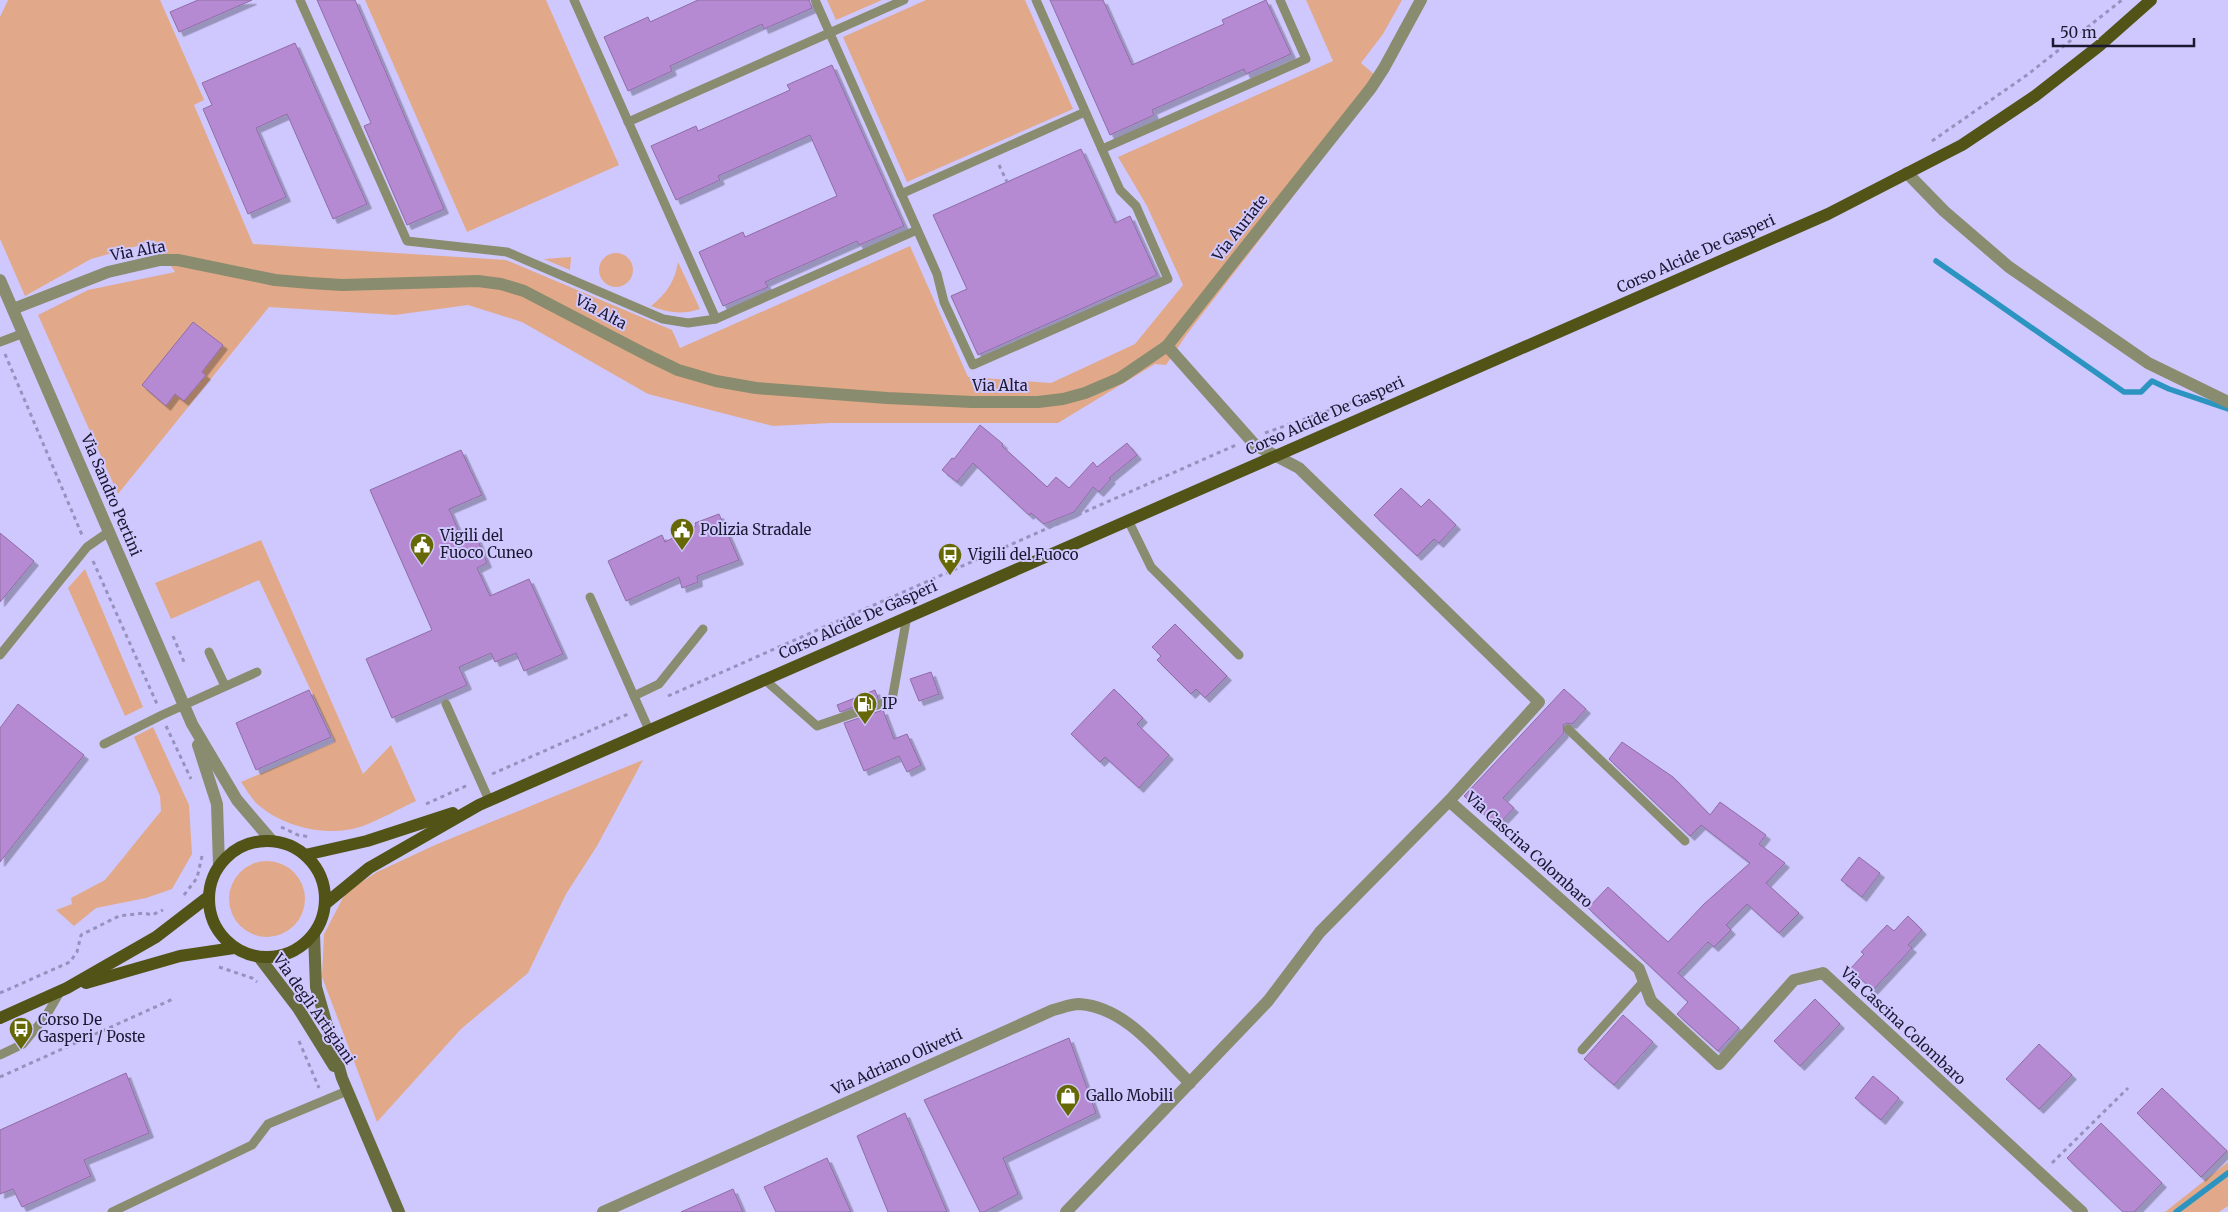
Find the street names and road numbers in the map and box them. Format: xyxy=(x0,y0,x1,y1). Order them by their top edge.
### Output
street label: Via Auriate xyxy=(1207,191,1271,265)
street label: Corso Alcide De Gasperi xyxy=(1614,210,1778,297)
street label: Via Alta xyxy=(108,236,167,265)
street label: Via Alta xyxy=(571,290,630,333)
street label: Corso Alcide De Gasperi xyxy=(1243,372,1407,459)
street label: Via Alta xyxy=(971,376,1028,395)
street label: Via Sandro Pertini xyxy=(77,430,146,559)
street label: Corso Alcide De Gasperi xyxy=(776,576,940,663)
street label: Via Cascina Colombaro xyxy=(1461,787,1597,912)
street label: Via degli Artigiani xyxy=(269,949,360,1068)
street label: Via Cascina Colombaro xyxy=(1836,962,1970,1089)
street label: Via Adriano Olivetti xyxy=(828,1024,965,1099)

